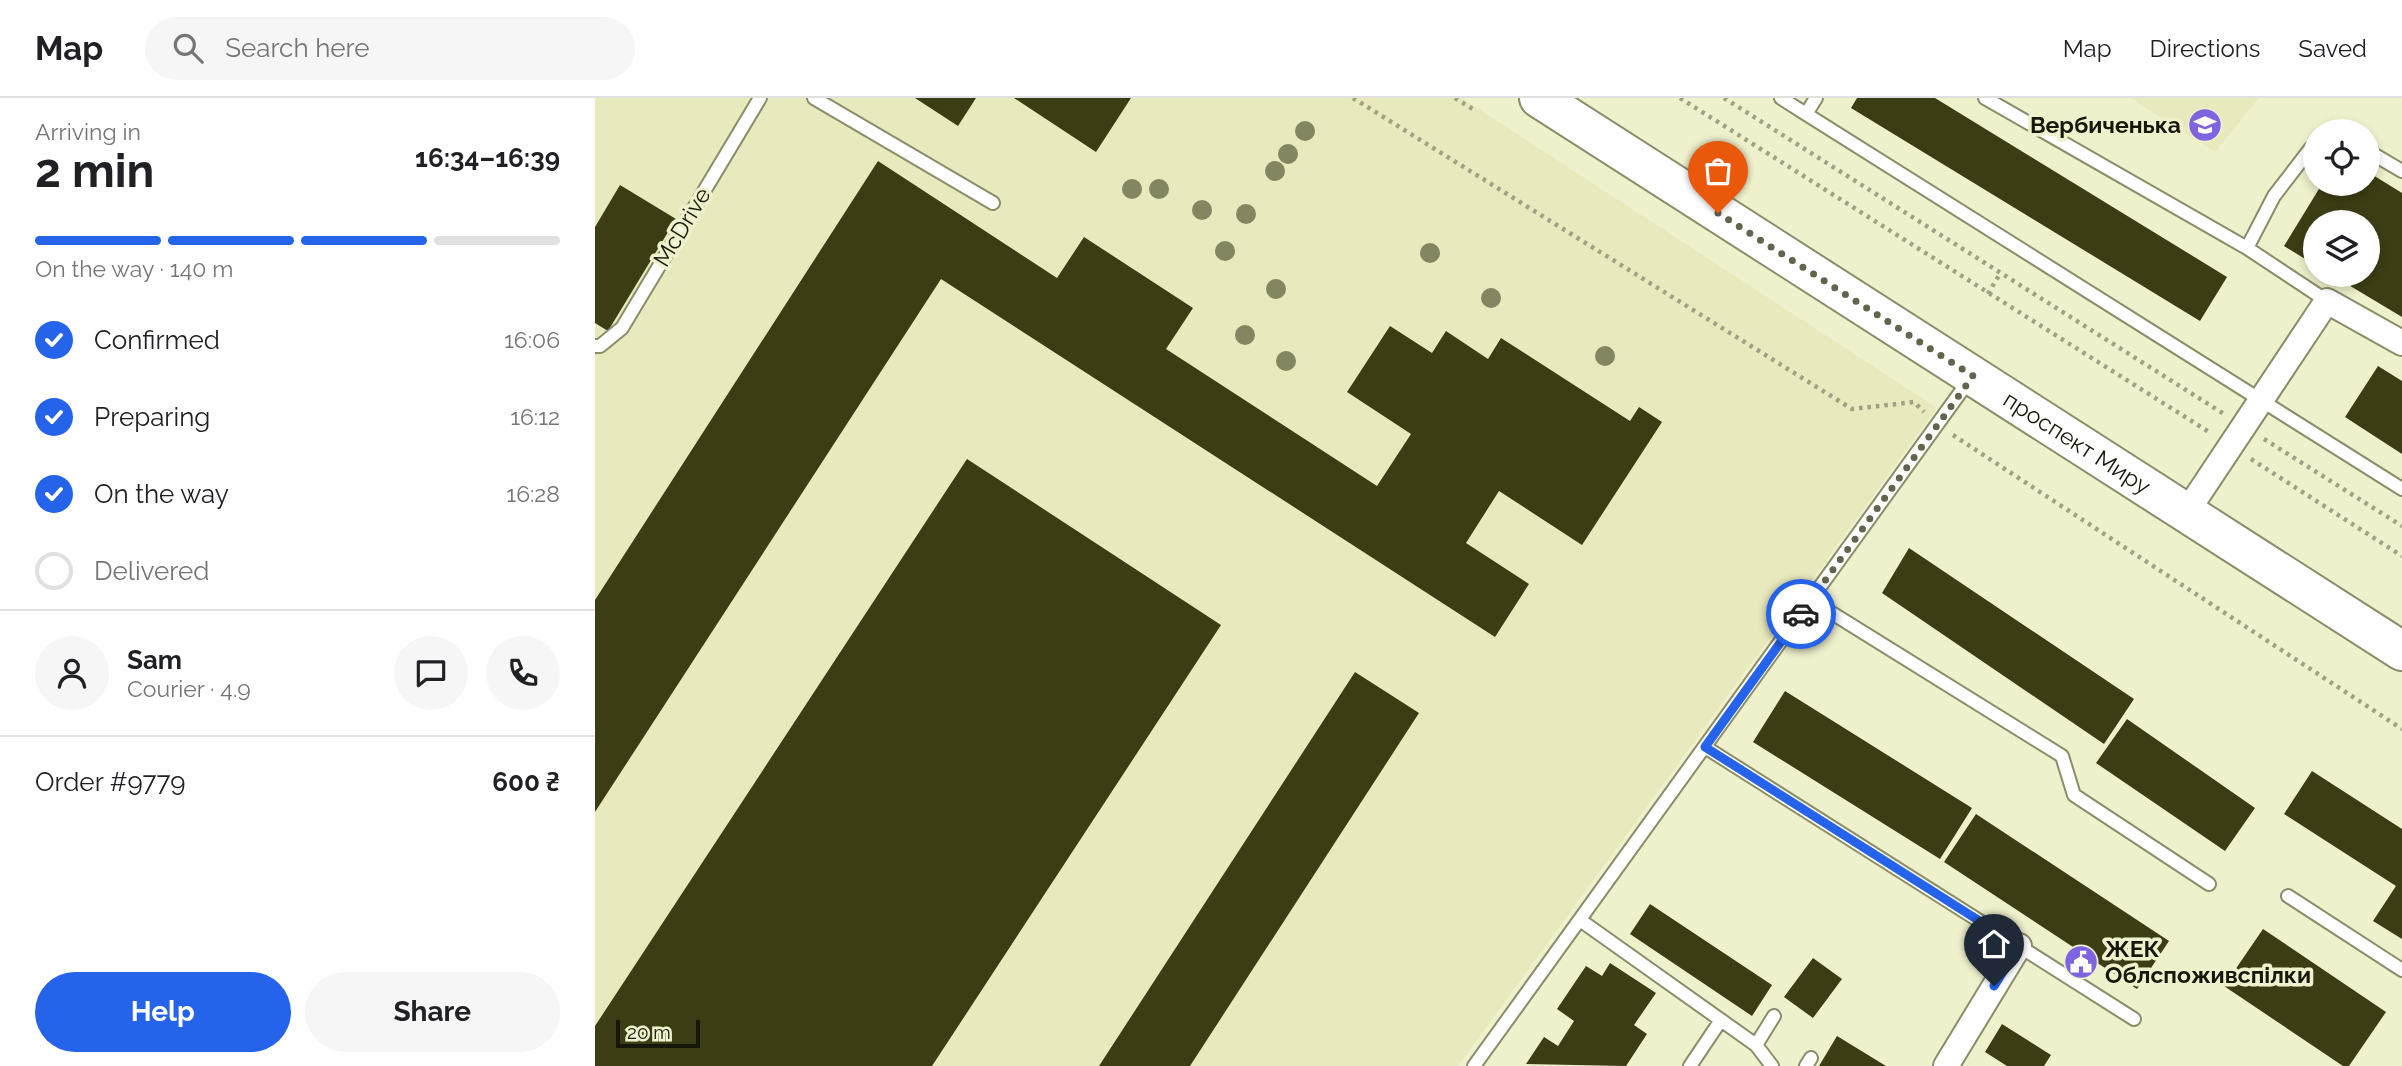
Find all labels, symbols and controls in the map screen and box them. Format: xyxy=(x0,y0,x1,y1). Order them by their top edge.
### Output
search box xyxy=(145,17,635,80)
text: Map xyxy=(35,29,103,68)
icon: search xyxy=(169,29,207,67)
text: Search here xyxy=(225,33,370,63)
text: Map xyxy=(2063,34,2112,63)
text: Directions xyxy=(2150,34,2260,63)
text: Saved xyxy=(2298,34,2367,63)
school or university icon: Вербиченька xyxy=(2186,106,2224,144)
place label: Вербиченька xyxy=(2030,111,2181,138)
text: Arriving in xyxy=(35,118,141,145)
map controls xyxy=(2303,119,2380,287)
button: locate xyxy=(2303,119,2380,196)
pin xyxy=(1688,141,1748,213)
text: 16:34–16:39 xyxy=(415,143,560,173)
text: 2 min xyxy=(35,144,154,198)
icon: bag xyxy=(1699,152,1737,190)
street label: McDrive xyxy=(647,182,716,271)
button: layers xyxy=(2303,210,2380,287)
text: On the way · 140 m xyxy=(35,255,233,282)
icon: check xyxy=(35,321,73,359)
text: Confirmed xyxy=(94,325,220,355)
text: 16:06 xyxy=(504,326,560,353)
street label: проспект Миру xyxy=(1999,385,2156,499)
icon: check xyxy=(35,398,73,436)
text: Preparing xyxy=(94,402,210,432)
text: 16:12 xyxy=(510,403,560,430)
icon: check xyxy=(35,475,73,513)
text: On the way xyxy=(94,479,229,509)
text: 16:28 xyxy=(506,480,560,507)
text: Delivered xyxy=(94,556,209,586)
courier xyxy=(1766,579,1836,649)
icon: car xyxy=(1782,595,1820,633)
button: person xyxy=(35,636,109,710)
button: chat xyxy=(394,636,468,710)
button: phone xyxy=(486,636,560,710)
text: Sam xyxy=(127,645,182,675)
text: Courier · 4.9 xyxy=(127,675,251,702)
text: Order #9779 xyxy=(35,767,186,797)
text: 600 ₴ xyxy=(492,767,560,797)
pin xyxy=(1964,914,2024,986)
icon: home xyxy=(1975,925,2013,963)
place label: ЖЕК Облспоживспілки xyxy=(2105,935,2311,988)
public building icon: ЖЕК Облспоживспілки xyxy=(2062,943,2100,981)
button: Help xyxy=(35,972,291,1052)
button: Share xyxy=(305,972,560,1052)
scale bar xyxy=(616,1017,700,1049)
text: 20 m xyxy=(627,1021,671,1043)

